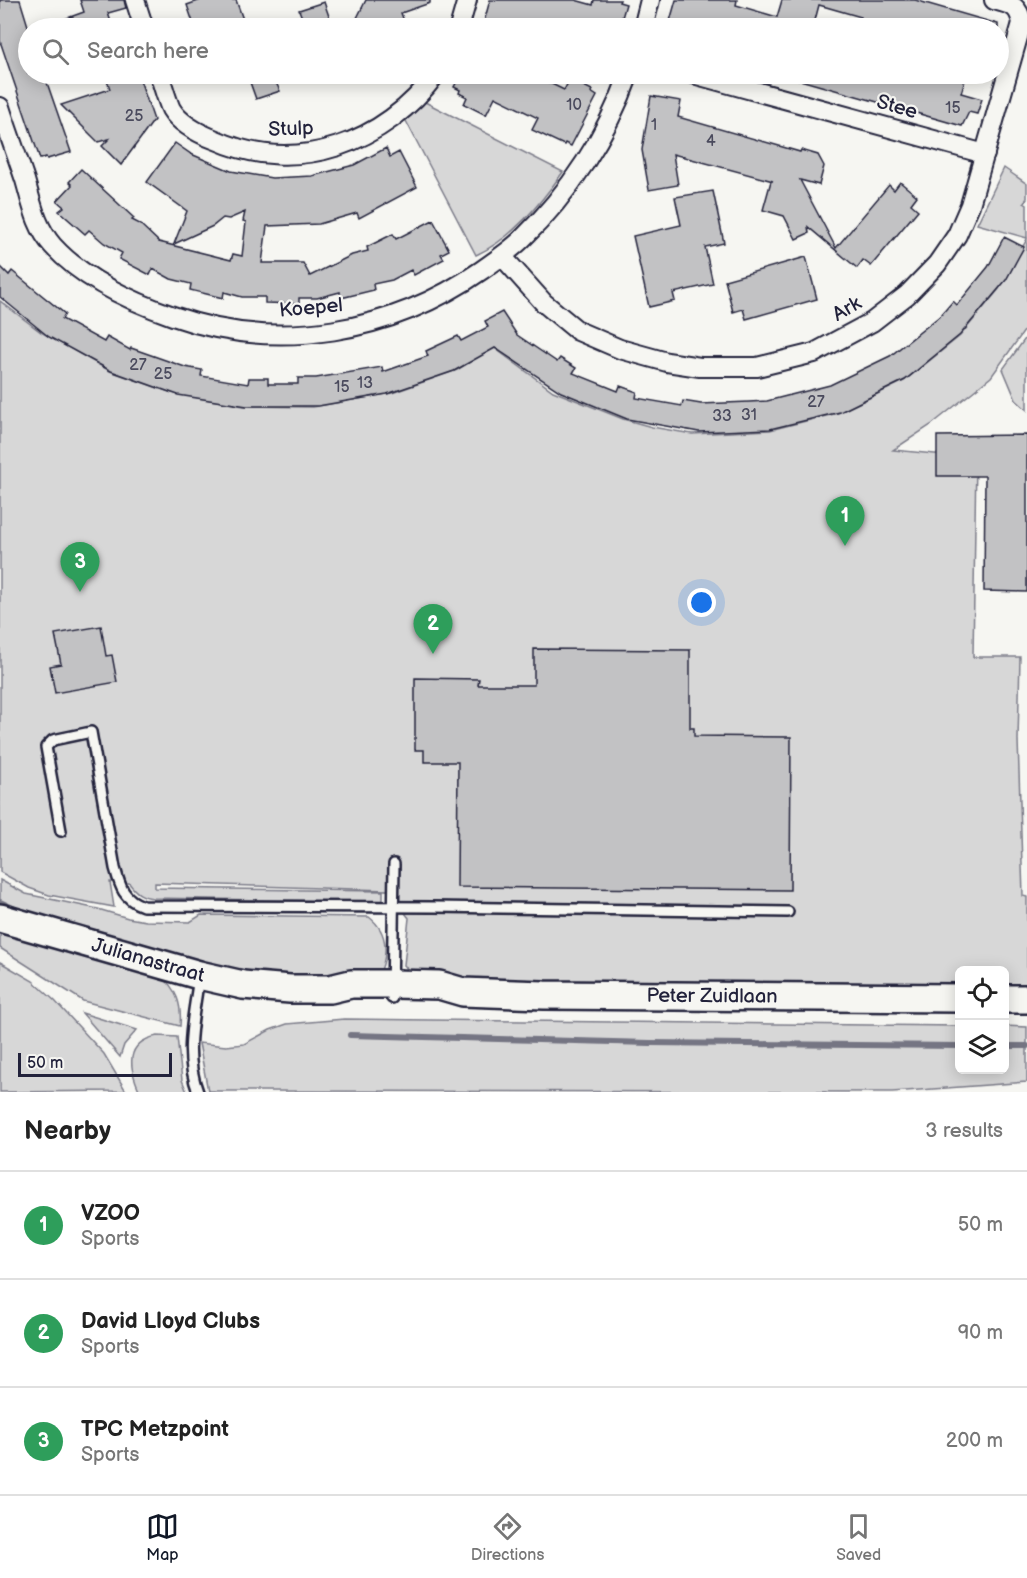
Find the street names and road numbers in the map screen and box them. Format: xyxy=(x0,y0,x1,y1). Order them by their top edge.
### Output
street label: Stee xyxy=(874,90,920,124)
street label: Stulp xyxy=(268,116,314,142)
street label: Ark xyxy=(828,291,866,327)
street label: Koepel xyxy=(278,293,344,323)
street label: Julianastraat xyxy=(89,933,207,988)
street label: Peter Zuidlaan xyxy=(646,984,778,1009)

